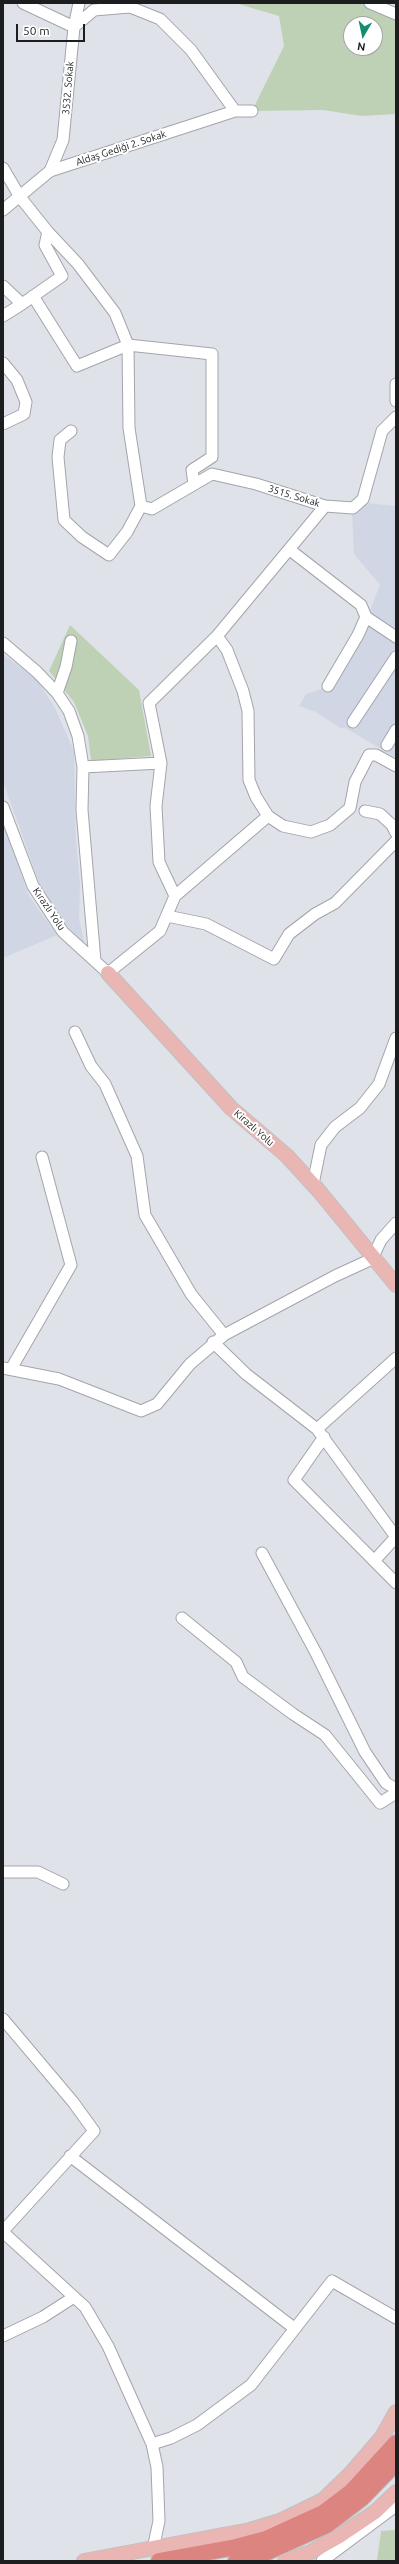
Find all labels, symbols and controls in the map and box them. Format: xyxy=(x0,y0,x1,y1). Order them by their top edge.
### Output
scale bar xyxy=(18,16,87,42)
north arrow xyxy=(343,16,383,56)
text: 50 m xyxy=(23,24,50,37)
text: N xyxy=(356,40,366,53)
street label: 3532. Sokak xyxy=(60,61,76,115)
street label: Aldaş Gediği 2. Sokak xyxy=(74,128,168,168)
street label: 3515. Sokak xyxy=(267,482,321,510)
street label: Kırazlı Yolu xyxy=(30,885,68,933)
street label: Kirazlı Yolu xyxy=(232,1107,276,1149)

